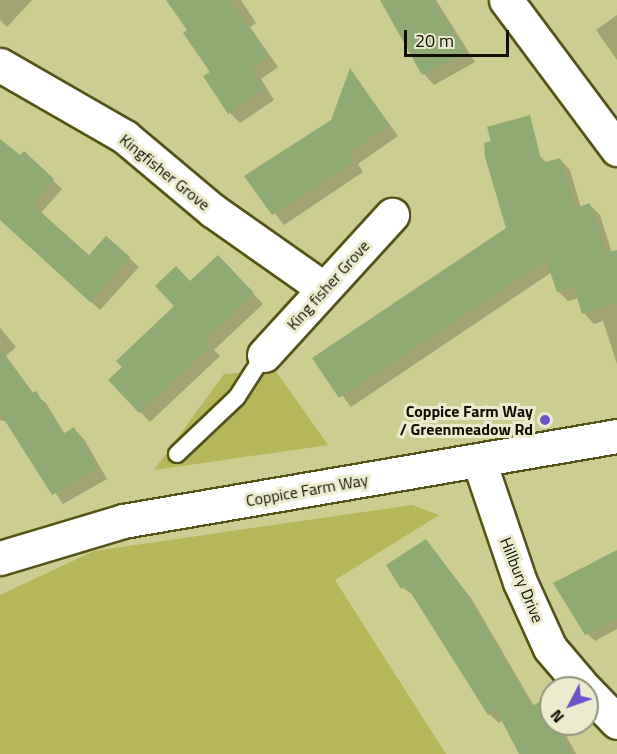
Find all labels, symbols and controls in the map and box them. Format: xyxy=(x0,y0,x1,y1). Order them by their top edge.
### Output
scale bar xyxy=(407,18,512,56)
text: 20 m xyxy=(415,27,454,54)
street label: Kingfisher Grove xyxy=(116,130,214,214)
street label: King fisher Grove xyxy=(283,236,373,334)
place label: Coppice Farm Way / Greenmeadow Rd xyxy=(400,401,533,439)
marker: Coppice Farm Way / Greenmeadow Rd xyxy=(538,413,552,427)
street label: Coppice Farm Way xyxy=(244,470,370,510)
street label: Hillbury Drive xyxy=(496,535,548,625)
north arrow xyxy=(539,676,599,736)
text: N xyxy=(544,704,570,729)

